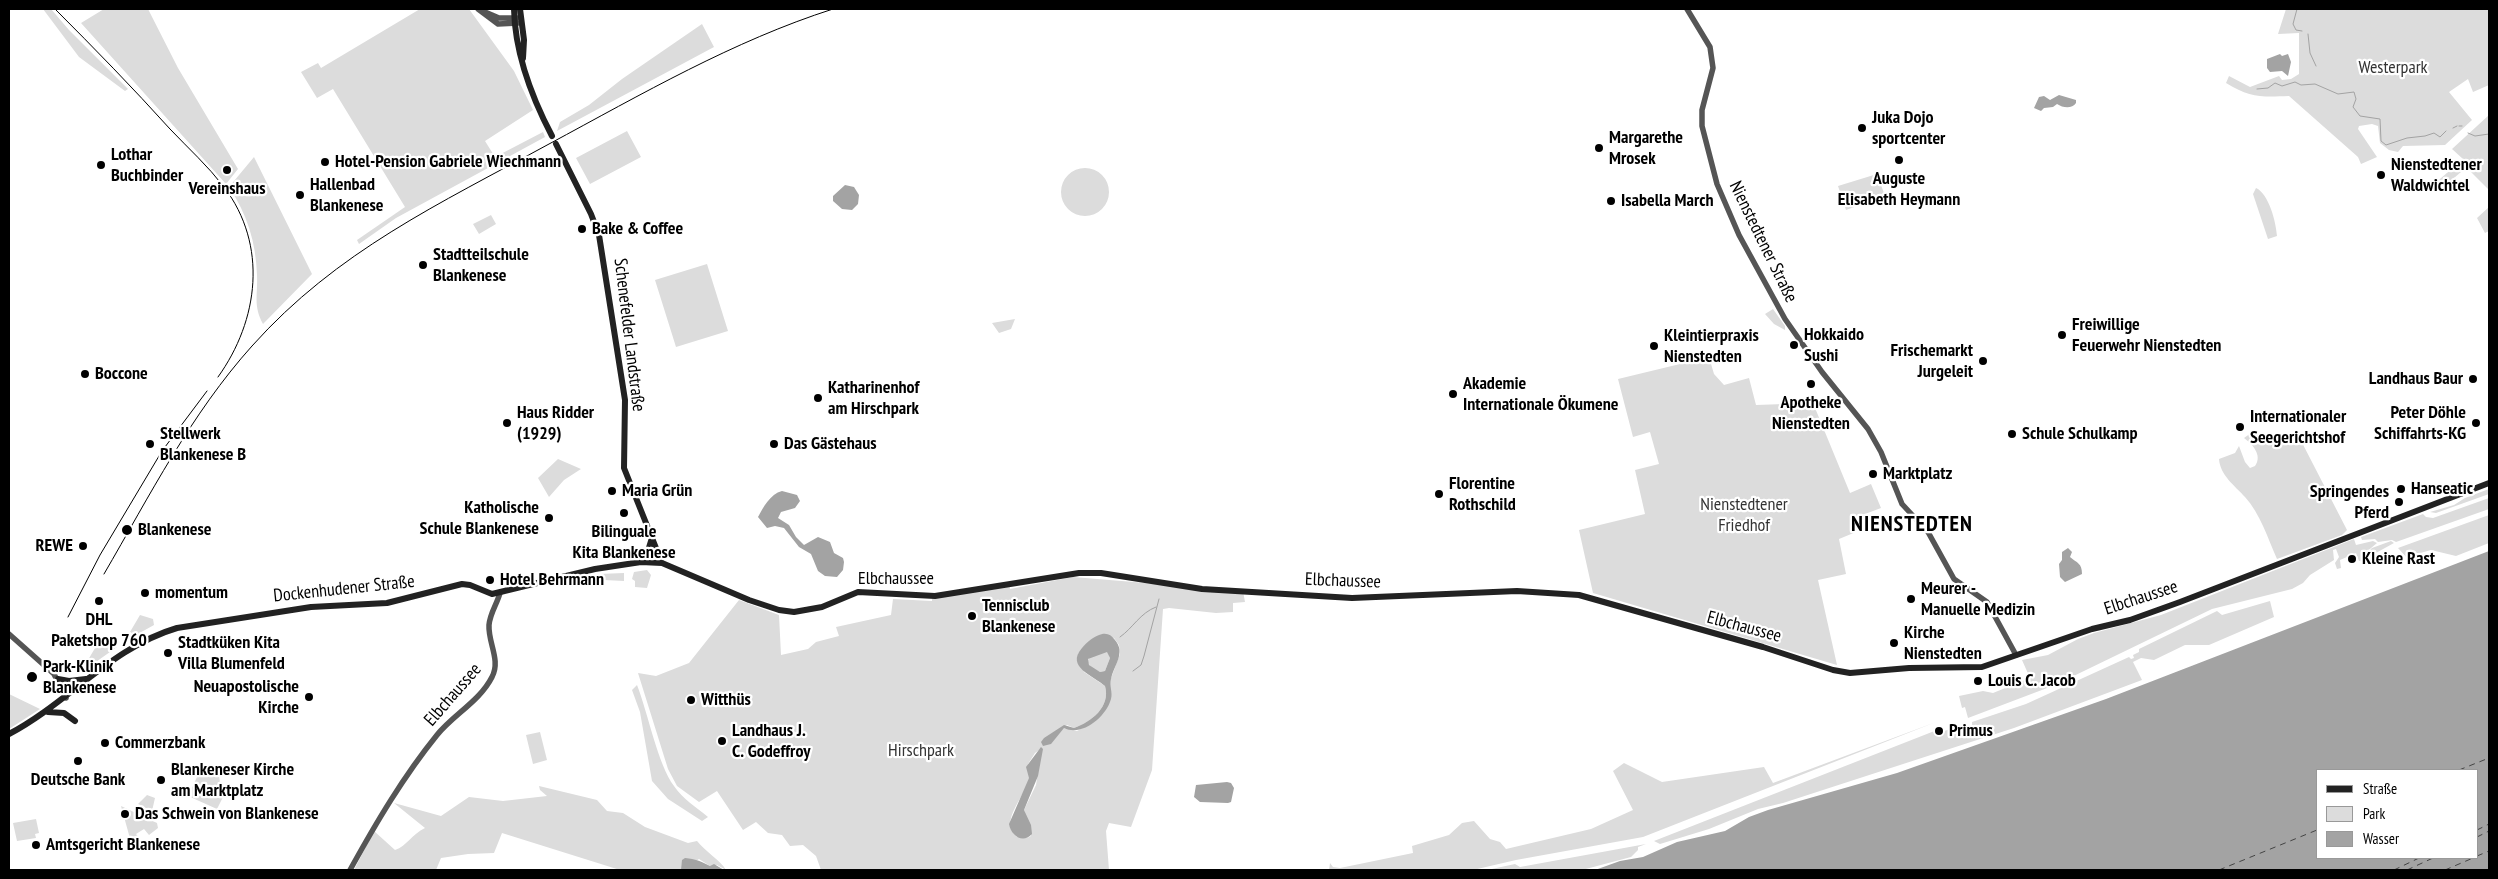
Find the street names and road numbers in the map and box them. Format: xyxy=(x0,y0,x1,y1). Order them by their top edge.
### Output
street label: Nienstedtener Straße xyxy=(1724,178,1802,306)
street label: Schenefelder Landstraße xyxy=(609,257,649,413)
street label: Elbchaussee xyxy=(858,568,934,590)
street label: Elbchaussee xyxy=(1305,569,1381,593)
street label: Dockenhudener Straße xyxy=(272,571,416,607)
street label: Elbchaussee xyxy=(2102,576,2180,620)
street label: Elbchaussee xyxy=(1705,607,1783,647)
street label: Elbchaussee xyxy=(420,659,486,731)

